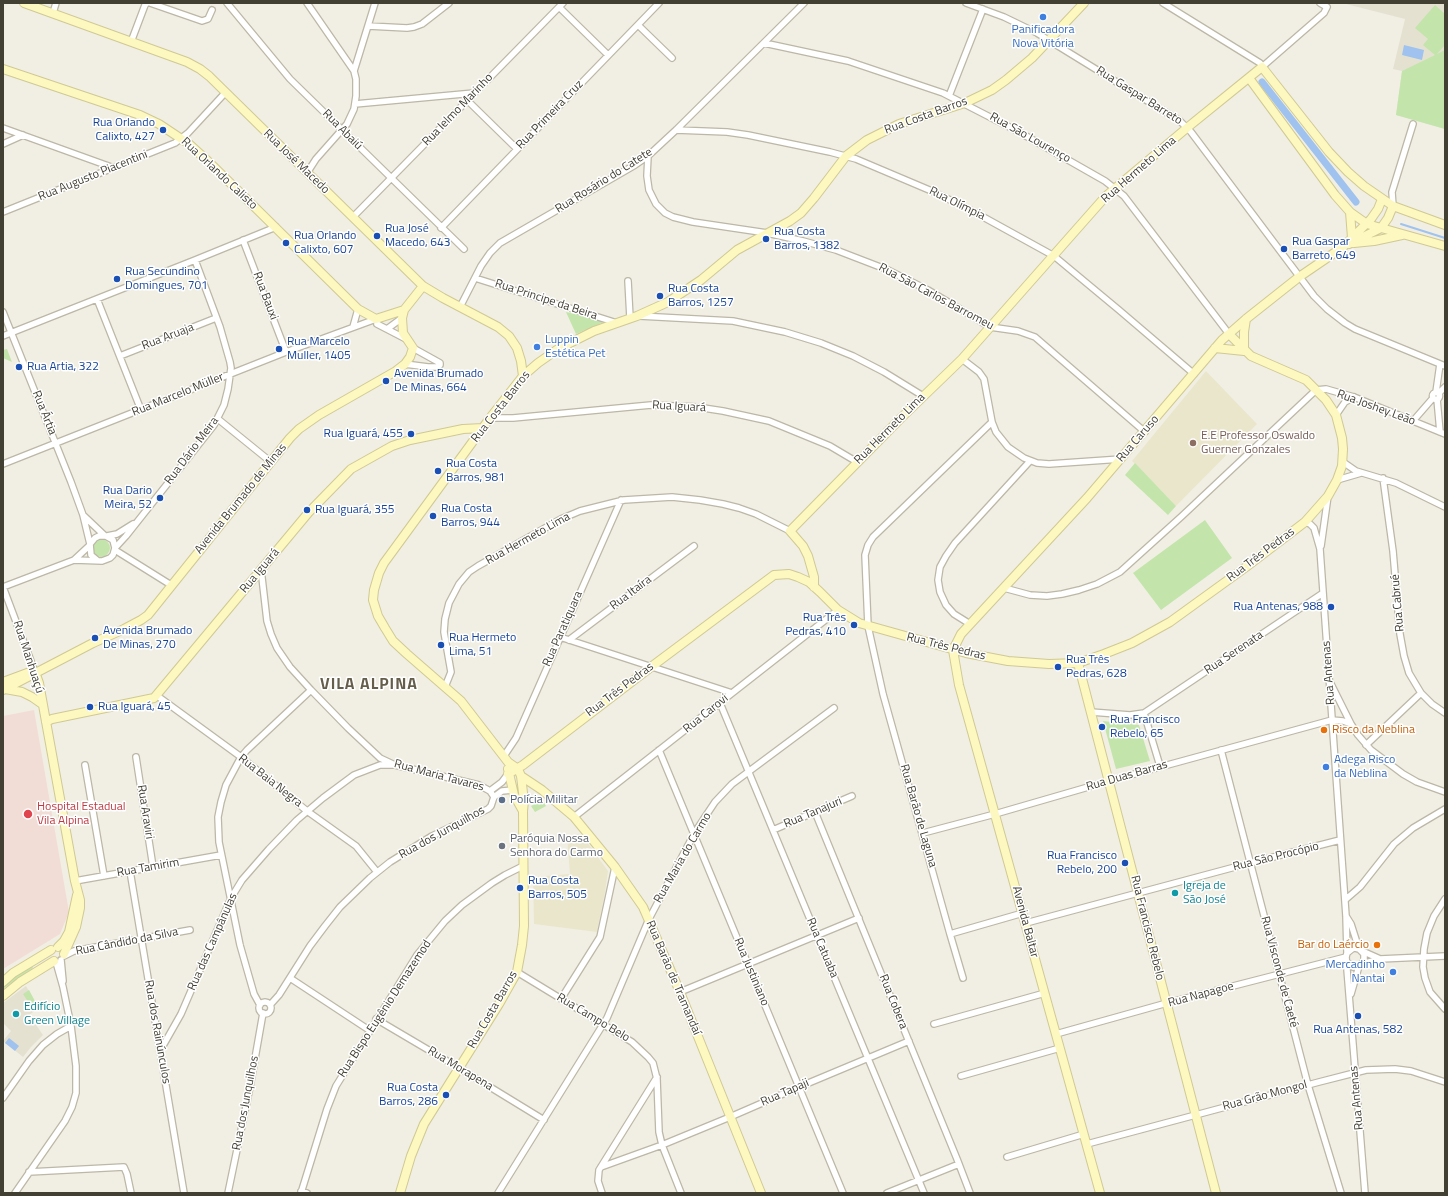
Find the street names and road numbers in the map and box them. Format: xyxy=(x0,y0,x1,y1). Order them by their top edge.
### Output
street label: Rua Gaspar Barreto xyxy=(1093,64,1185,128)
street label: Rua Ielmo Marinho xyxy=(420,71,496,149)
street label: Rua Primeira Cruz xyxy=(513,78,587,152)
street label: Rua Costa Barros xyxy=(883,94,969,138)
street label: Rua Abaiú xyxy=(319,107,365,153)
street label: Rua São Lourenço xyxy=(987,110,1073,166)
street label: Rua José Macedo xyxy=(260,127,332,197)
street label: Rua Hermeto Lima xyxy=(1099,134,1179,206)
street label: Rua Orlando Calisto xyxy=(178,135,260,213)
street label: Rua Rosário do Catete xyxy=(553,145,655,217)
street label: Rua Augusto Piacentini xyxy=(36,148,150,204)
street label: Rua Olímpia xyxy=(927,184,987,224)
street label: Rua São Carlos Barromeu xyxy=(876,261,996,333)
street label: Rua Bauxi xyxy=(249,270,281,322)
street label: Rua Principe da Beira xyxy=(493,277,599,323)
street label: Rua Aruaja xyxy=(140,320,196,354)
street label: Rua Costa Barros xyxy=(469,368,533,446)
street label: Rua Marcelo Müller xyxy=(130,370,226,420)
street label: Rua Joshey Leão xyxy=(1335,387,1417,429)
street label: Rua Ártia xyxy=(29,389,59,437)
street label: Rua Hermeto Lima xyxy=(852,391,928,467)
street label: Rua Iguará xyxy=(652,398,706,416)
street label: Rua Caruso xyxy=(1114,413,1162,465)
street label: Rua Dário Meira xyxy=(162,414,222,488)
street label: Avenida Brumado de Minas xyxy=(192,441,290,557)
street label: Rua Hermeto Lima xyxy=(483,510,573,568)
street label: Rua Três Pedras xyxy=(1224,525,1298,585)
street label: Rua Iguará xyxy=(237,546,283,596)
street label: Rua Itaíra xyxy=(607,573,655,613)
street label: Rua Cabrué xyxy=(1388,574,1408,632)
street label: Rua Paratiquara xyxy=(540,589,586,669)
street label: Rua Manhuaçú xyxy=(10,619,46,695)
street label: Rua Serenata xyxy=(1202,628,1266,678)
street label: Rua Três Pedras xyxy=(905,630,987,664)
street label: Rua Antenas xyxy=(1320,640,1338,706)
street label: Rua Três Pedras xyxy=(583,660,657,720)
street label: Rua Carovi xyxy=(681,692,731,736)
street label: Rua Baia Negra xyxy=(235,751,305,811)
street label: Rua Maria Tavares xyxy=(392,757,486,795)
street label: Rua Duas Barras xyxy=(1085,757,1169,795)
street label: Rua Barão de Laguna xyxy=(896,763,940,869)
street label: Rua Araviri xyxy=(134,784,156,840)
street label: Rua Tanajuri xyxy=(782,794,844,832)
street label: Rua dos Junquilhos xyxy=(397,803,487,863)
street label: Rua Maria do Carmo xyxy=(651,810,715,906)
street label: Rua São Procópio xyxy=(1231,839,1321,875)
street label: Rua Tamirim xyxy=(116,855,180,881)
street label: Rua Francisco Rebelo xyxy=(1127,874,1167,982)
street label: Avenida Baltar xyxy=(1009,885,1041,959)
street label: Rua das Campânulas xyxy=(185,891,241,993)
street label: Rua Visconde de Caeté xyxy=(1257,915,1301,1029)
street label: Rua Catuaba xyxy=(803,916,841,980)
street label: Rua Barão de Tramandaí xyxy=(642,919,704,1037)
street label: Rua Cândido da Silva xyxy=(74,925,180,959)
street label: Rua Justiniano xyxy=(730,936,772,1008)
street label: Rua Bispo Eugênio Demazemod xyxy=(335,938,435,1080)
street label: Rua Costa Barros xyxy=(465,969,521,1051)
street label: Rua Cobera xyxy=(876,973,910,1031)
street label: Rua dos Rainúnculos xyxy=(141,979,173,1085)
street label: Rua Napagoe xyxy=(1167,979,1235,1011)
street label: Rua Campo Belo xyxy=(554,991,632,1045)
street label: Rua Morapena xyxy=(425,1044,495,1094)
street label: Rua dos Junquilhos xyxy=(230,1055,262,1151)
street label: Rua Antenas xyxy=(1347,1065,1367,1131)
street label: Rua Tapaji xyxy=(759,1076,811,1110)
street label: Rua Grão Mongol xyxy=(1221,1078,1309,1114)

